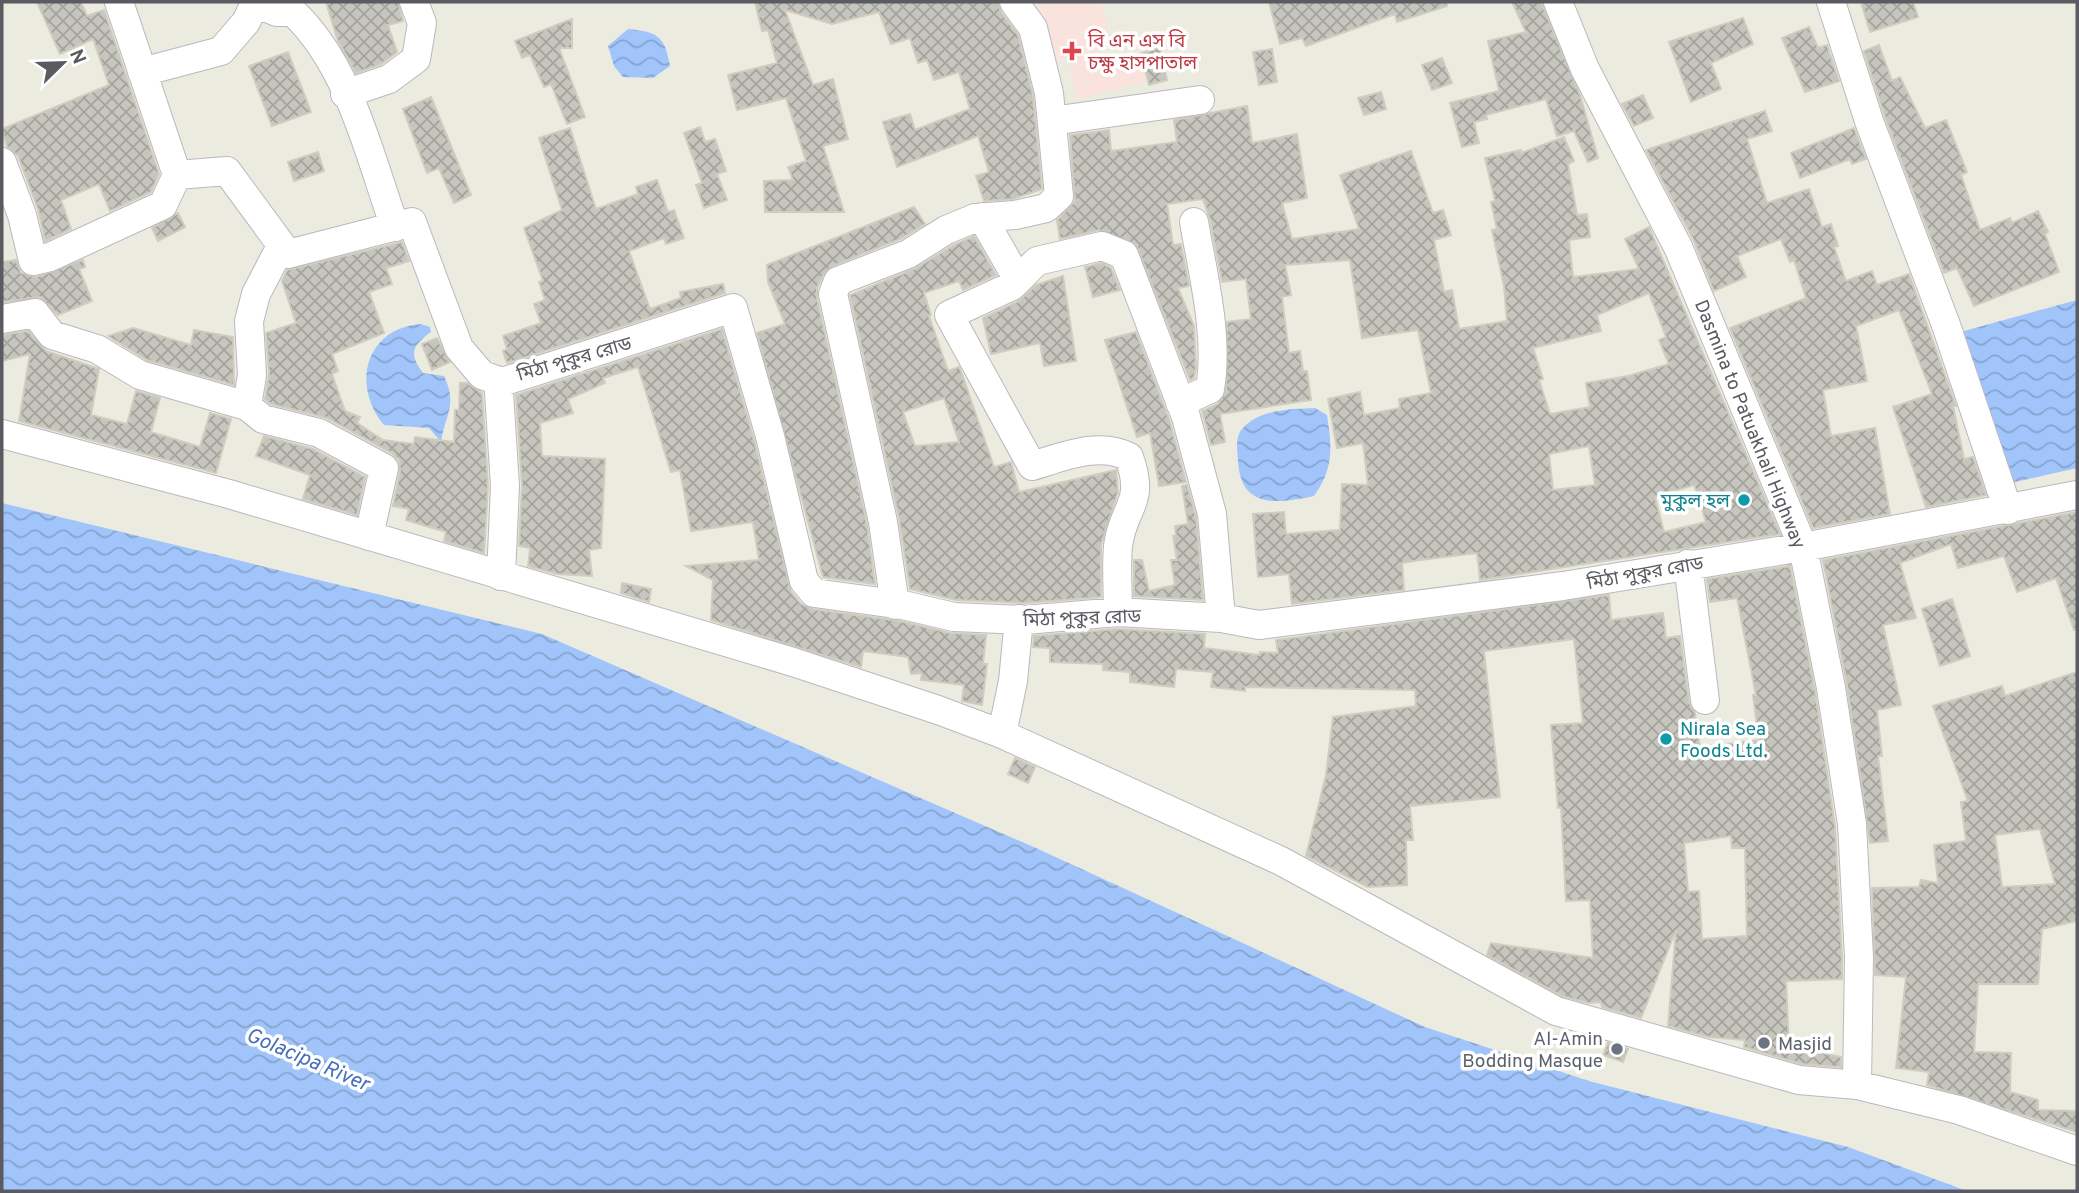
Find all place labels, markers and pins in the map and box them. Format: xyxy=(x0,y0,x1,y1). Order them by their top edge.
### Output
place label: বি এন এস বি চক্ষু হাসপাতাল xyxy=(1087,29,1198,76)
marker: বি এন এস বি চক্ষু হাসপাতাল xyxy=(1062,41,1082,61)
place label: মুকুল হল xyxy=(1660,490,1731,514)
marker: মুকুল হল xyxy=(1736,492,1752,508)
place label: Nirala Sea Foods Ltd. xyxy=(1680,718,1767,764)
marker: Nirala Sea Foods Ltd. xyxy=(1658,731,1674,747)
place label: Al-Amin Bodding Masque xyxy=(1462,1028,1603,1074)
place label: Masjid xyxy=(1778,1033,1832,1057)
marker: Masjid xyxy=(1756,1035,1772,1051)
marker: Al-Amin Bodding Masque xyxy=(1609,1041,1625,1057)

